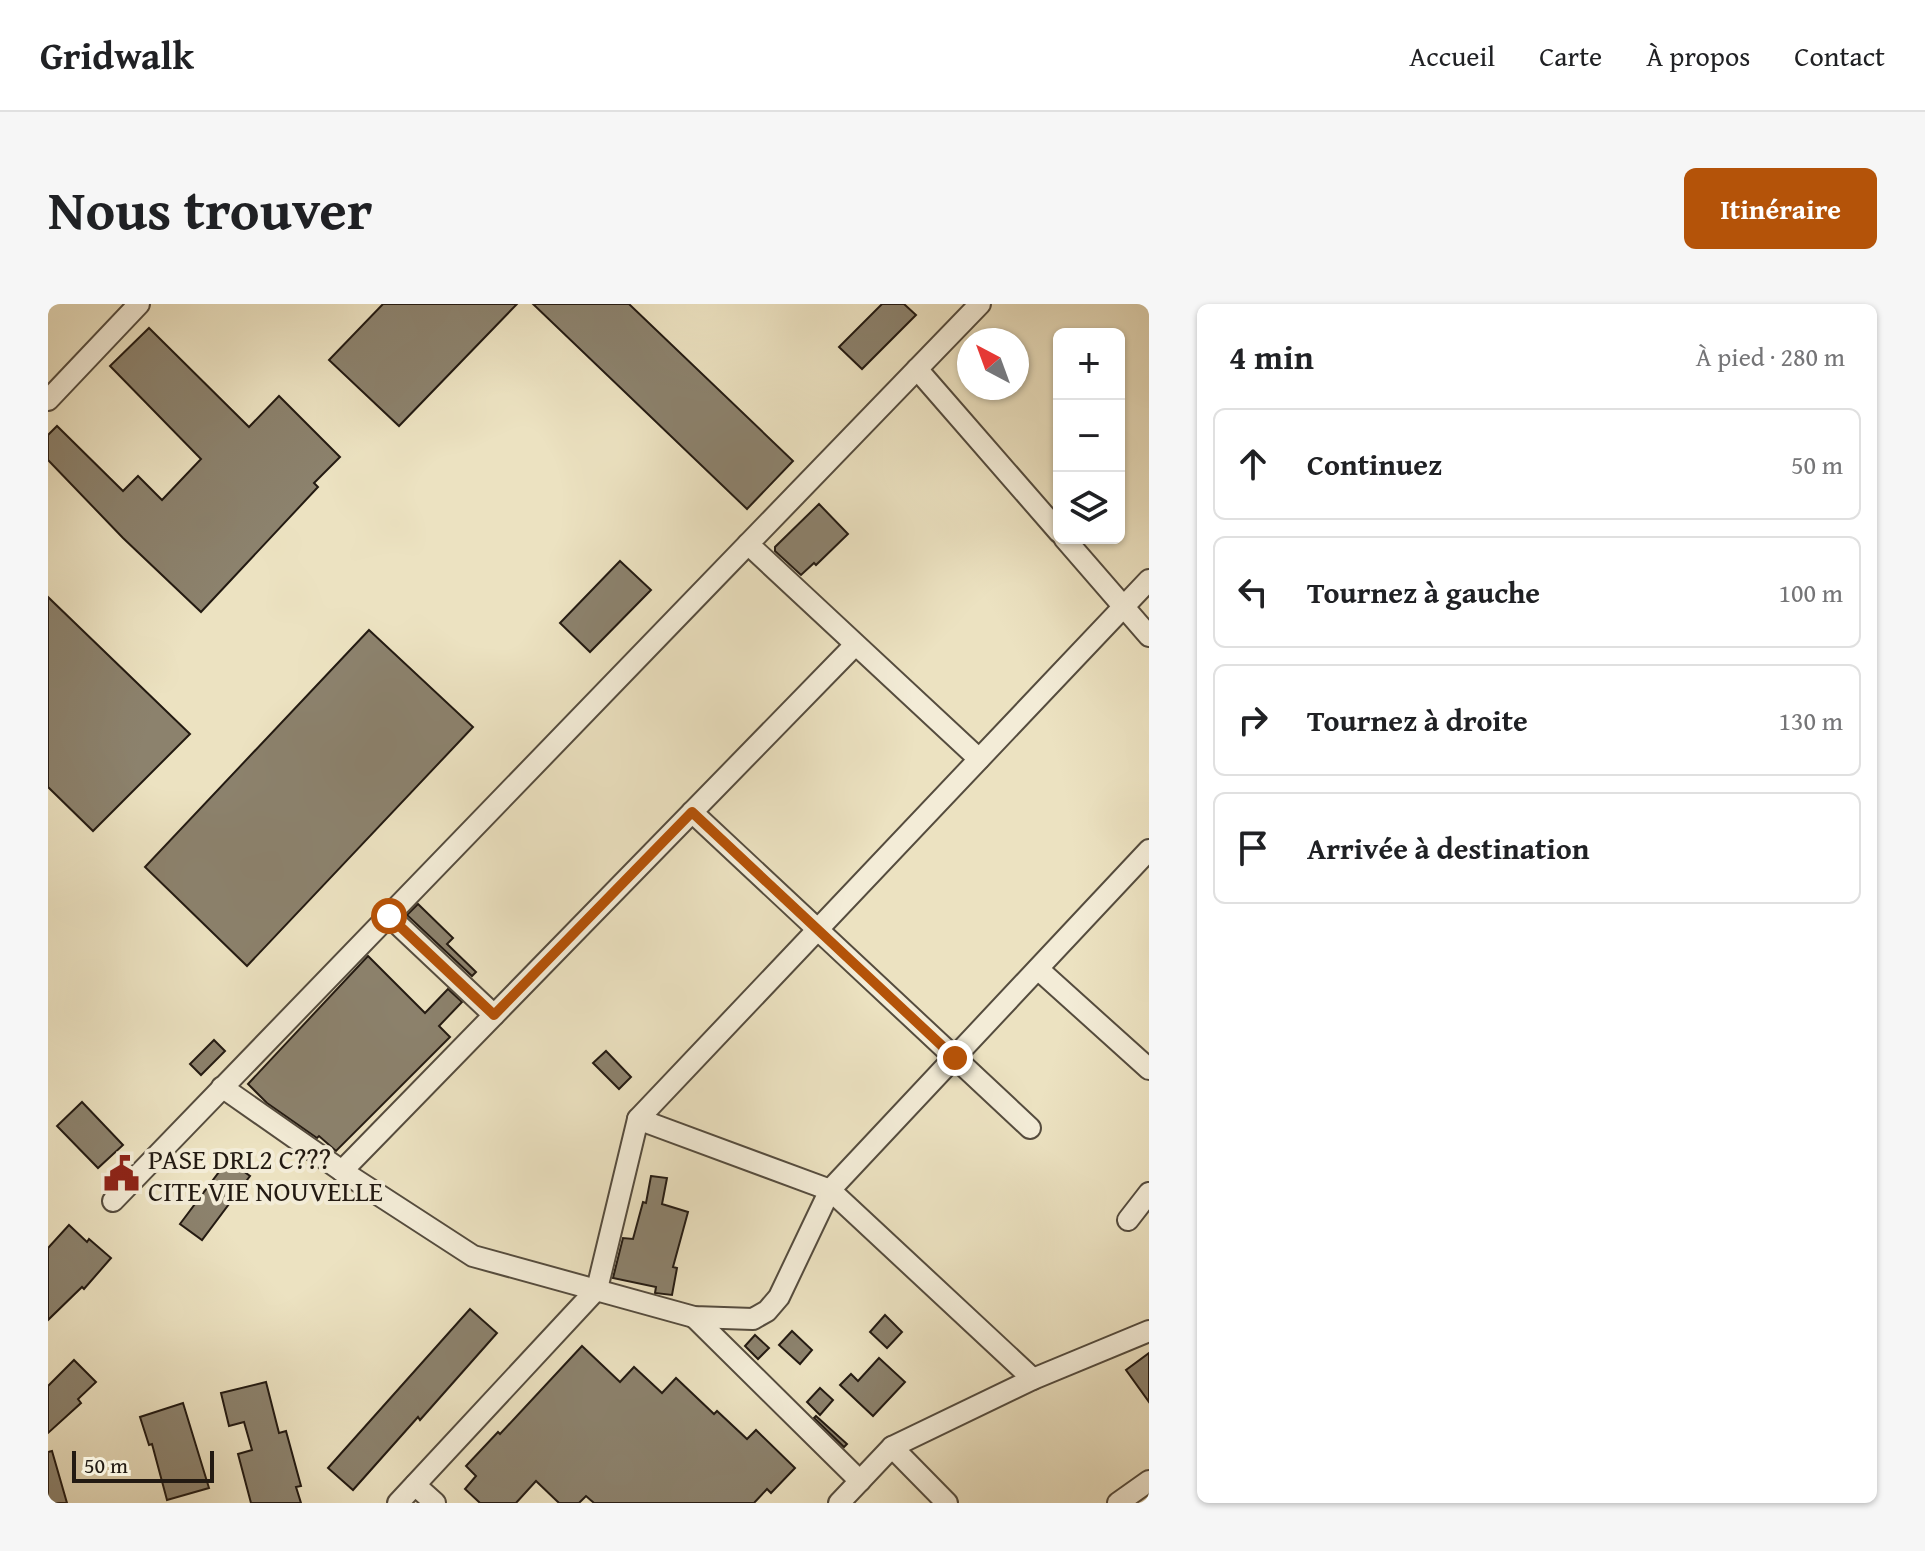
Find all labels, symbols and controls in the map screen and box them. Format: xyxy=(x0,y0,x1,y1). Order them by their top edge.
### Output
text: Gridwalk xyxy=(40,27,194,83)
text: Accueil xyxy=(1409,35,1495,76)
text: Carte xyxy=(1539,35,1602,76)
text: À propos xyxy=(1646,35,1750,76)
text: Contact xyxy=(1794,35,1885,76)
text: Nous trouver xyxy=(48,167,372,250)
button: Itinéraire xyxy=(1684,168,1877,249)
north arrow xyxy=(957,328,1029,400)
map controls xyxy=(1053,328,1125,544)
button: + xyxy=(1053,328,1125,400)
text: 4 min xyxy=(1229,332,1314,381)
text: À pied · 280 m xyxy=(1696,337,1845,376)
button: − xyxy=(1053,400,1125,472)
icon: ahead xyxy=(1231,442,1275,486)
text: Continuez xyxy=(1307,442,1442,486)
text: 50 m xyxy=(1791,445,1843,484)
button: layers xyxy=(1053,472,1125,544)
icon: left xyxy=(1231,570,1275,614)
text: Tournez à gauche xyxy=(1307,570,1540,614)
text: 100 m xyxy=(1778,573,1843,612)
icon: right xyxy=(1231,698,1275,742)
text: Tournez à droite xyxy=(1307,698,1528,742)
text: 130 m xyxy=(1778,701,1843,740)
icon: arrive xyxy=(1231,826,1275,870)
text: Arrivée à destination xyxy=(1307,826,1589,870)
route start xyxy=(371,898,407,934)
route end xyxy=(937,1040,973,1076)
place label: PASE DRL2 C??? CITE VIE NOUVELLE xyxy=(148,1138,383,1211)
public building icon: PASE DRL2 C??? CITE VIE NOUVELLE xyxy=(103,1155,141,1193)
scale bar xyxy=(72,1447,214,1483)
text: 50 m xyxy=(84,1449,128,1481)

